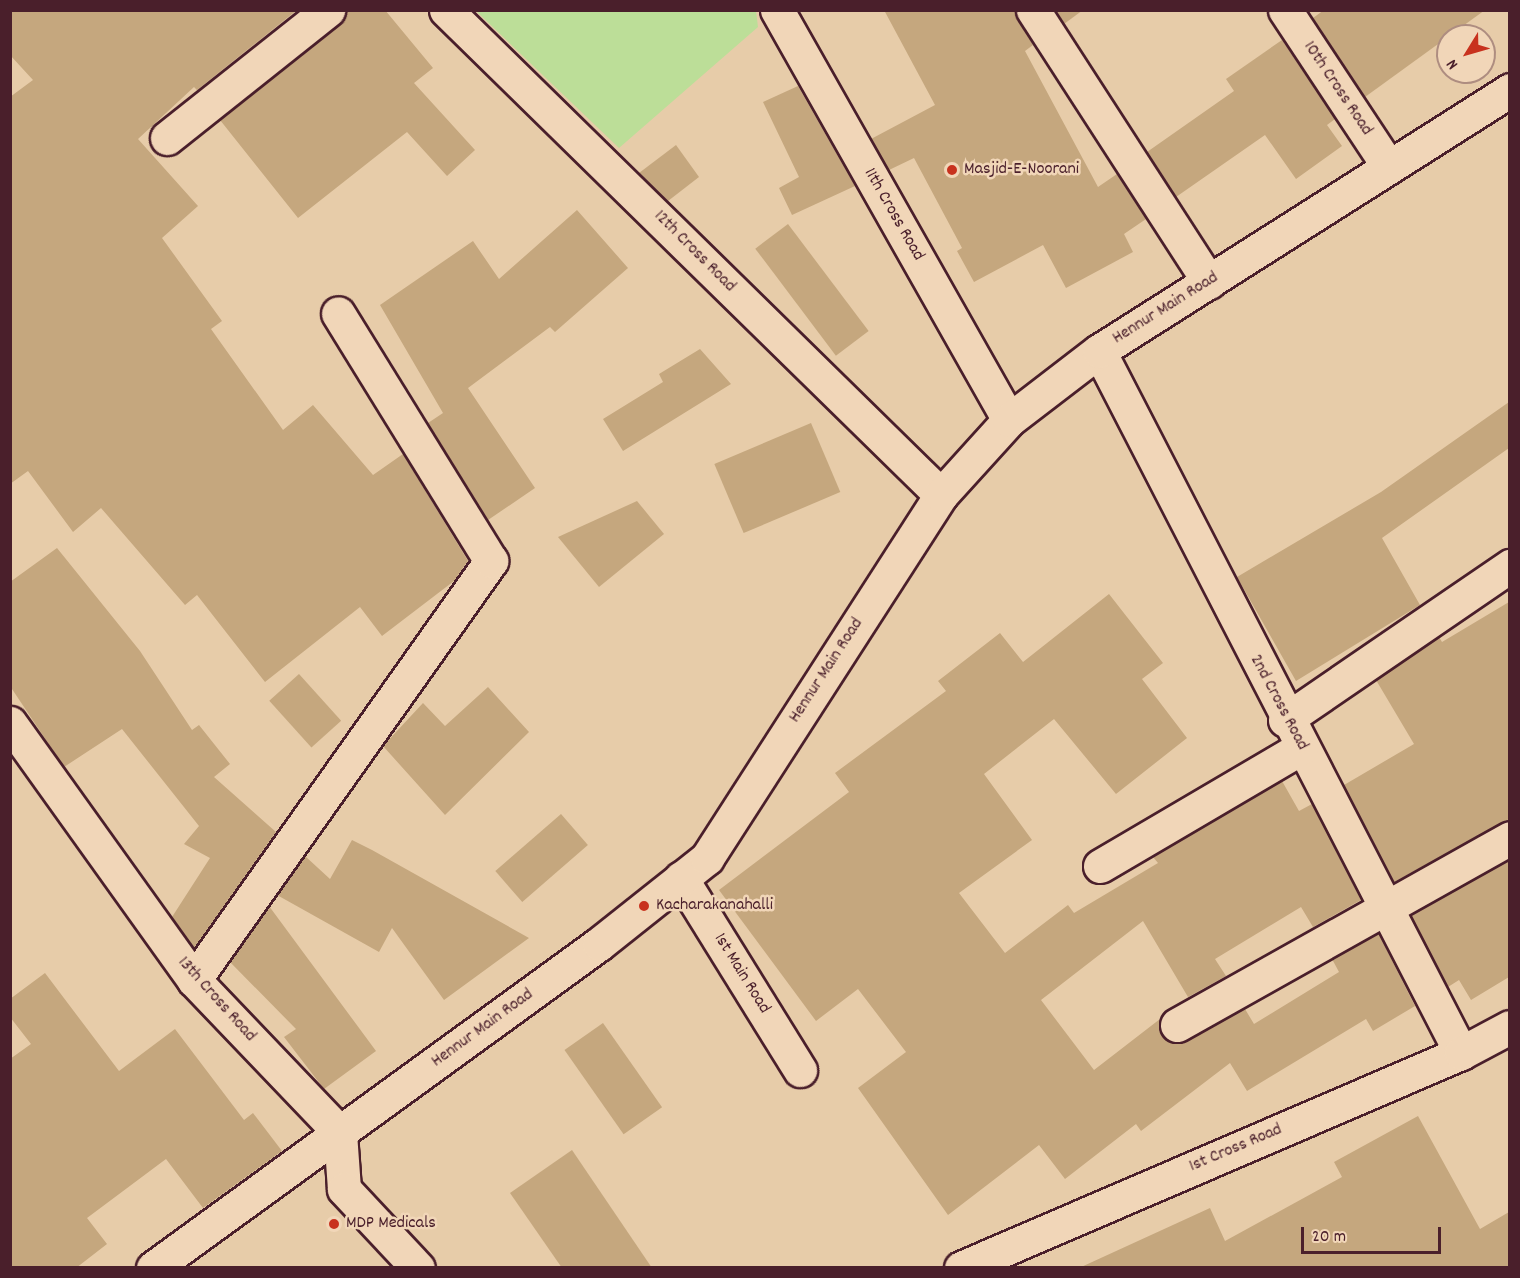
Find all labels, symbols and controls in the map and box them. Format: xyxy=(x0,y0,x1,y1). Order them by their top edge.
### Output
north arrow xyxy=(1436,24,1496,84)
street label: 10th Cross Road xyxy=(1297,38,1377,140)
text: N xyxy=(1441,54,1464,74)
place label: Masjid-E-Noorani xyxy=(964,159,1079,181)
marker: Masjid-E-Noorani xyxy=(945,163,959,177)
street label: 11th Cross Road xyxy=(858,165,928,265)
street label: 12th Cross Road xyxy=(648,206,740,298)
street label: Hennur Main Road xyxy=(1109,268,1223,350)
street label: Hennur Main Road xyxy=(785,615,869,727)
street label: 2nd Cross Road xyxy=(1244,651,1312,755)
place label: Kacharakanahalli xyxy=(656,895,773,917)
marker: Kacharakanahalli xyxy=(637,899,651,913)
street label: 1st Main Road xyxy=(708,930,774,1018)
street label: 13th Cross Road xyxy=(172,953,260,1047)
street label: Hennur Main Road xyxy=(428,985,538,1073)
street label: 1st Cross Road xyxy=(1186,1120,1286,1178)
place label: MDP Medicals xyxy=(346,1213,436,1235)
scale bar xyxy=(1304,1215,1444,1253)
marker: MDP Medicals xyxy=(327,1217,341,1231)
text: 20 m xyxy=(1312,1225,1346,1250)

